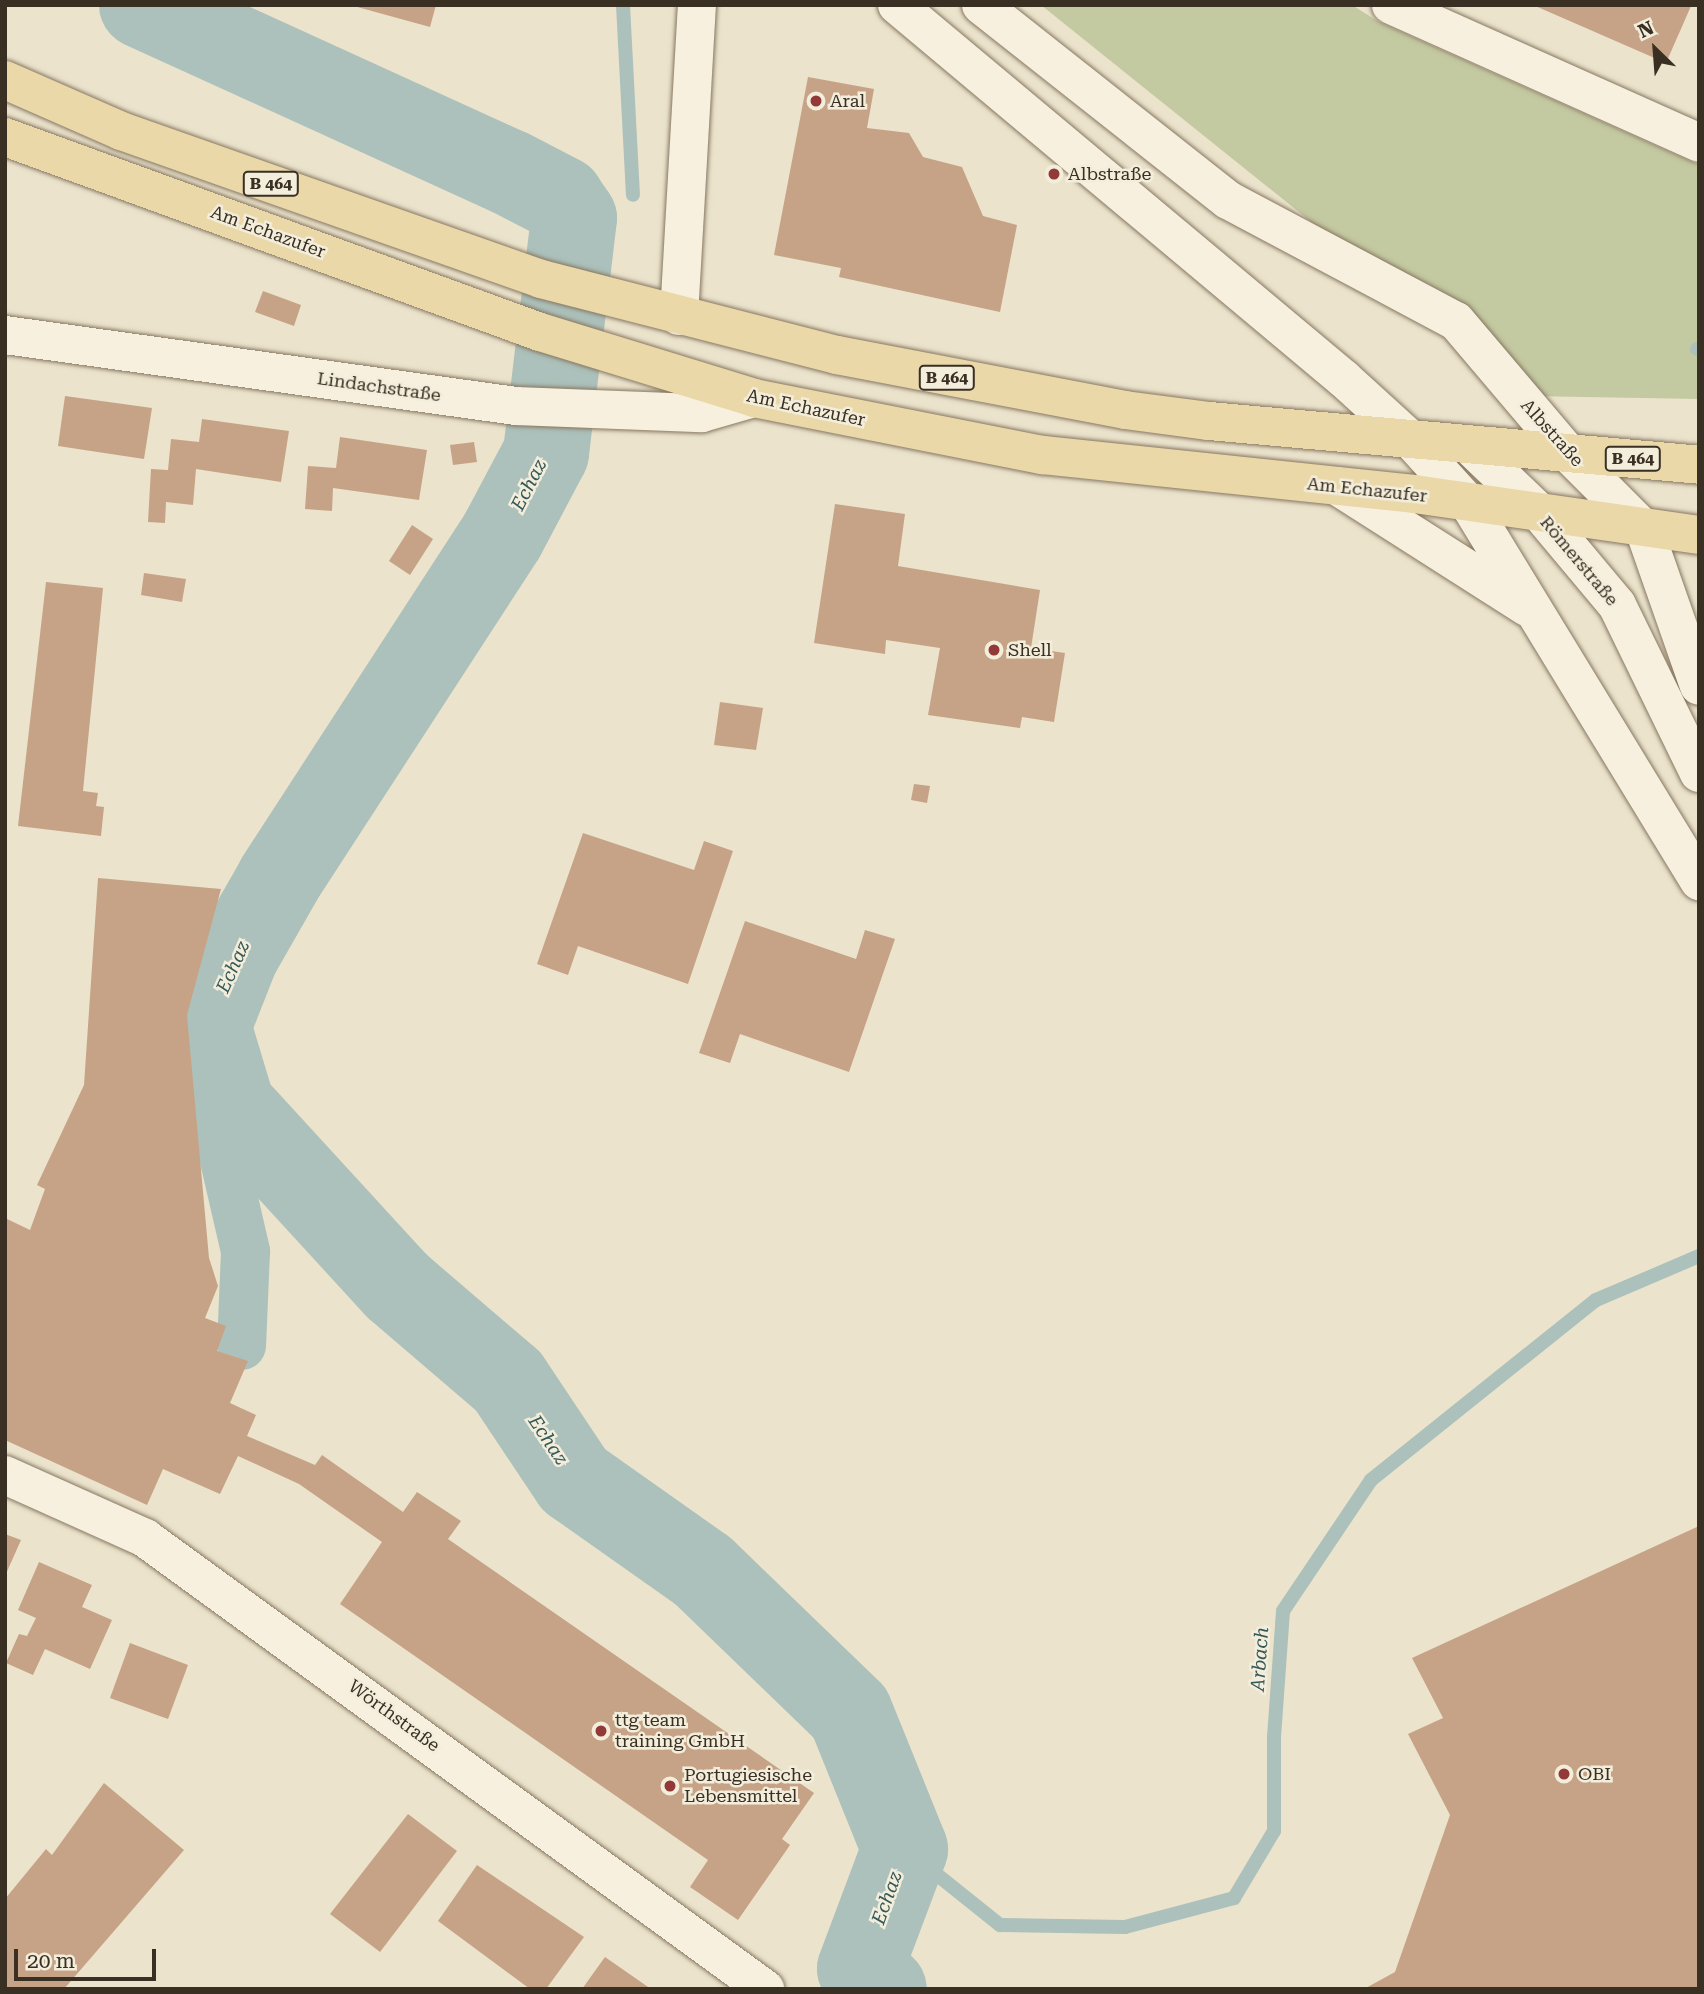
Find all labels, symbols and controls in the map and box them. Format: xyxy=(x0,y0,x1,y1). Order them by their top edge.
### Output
north arrow xyxy=(1620,14,1690,84)
text: N xyxy=(1634,16,1657,43)
place label: Aral xyxy=(830,90,865,112)
marker: Aral xyxy=(808,93,824,109)
place label: Albstraße xyxy=(1068,163,1151,185)
marker: Albstraße xyxy=(1046,166,1062,182)
road number: B 464 xyxy=(241,172,301,196)
street label: Am Echazufer xyxy=(208,201,328,263)
road number: B 464 xyxy=(917,366,977,390)
street label: Lindachstraße xyxy=(316,368,442,406)
street label: Am Echazufer xyxy=(745,385,867,431)
street label: Albstraße xyxy=(1516,395,1588,471)
road number: B 464 xyxy=(1603,446,1663,472)
water label: Echaz xyxy=(506,456,552,514)
street label: Am Echazufer xyxy=(1306,473,1428,507)
street label: Römerstraße xyxy=(1535,512,1623,610)
place label: Shell xyxy=(1008,639,1052,661)
marker: Shell xyxy=(986,642,1002,658)
water label: Echaz xyxy=(212,938,254,996)
water label: Echaz xyxy=(523,1411,573,1469)
water label: Arbach xyxy=(1246,1626,1274,1692)
street label: Wörthstraße xyxy=(344,1676,444,1756)
place label: ttg team training GmbH xyxy=(615,1710,745,1752)
marker: ttg team training GmbH xyxy=(593,1723,609,1739)
place label: OBI xyxy=(1578,1763,1611,1785)
place label: Portugiesische Lebensmittel xyxy=(684,1765,812,1808)
marker: OBI xyxy=(1556,1766,1572,1782)
marker: Portugiesische Lebensmittel xyxy=(662,1778,678,1794)
water label: Echaz xyxy=(867,1869,907,1927)
scale bar xyxy=(18,1934,159,1978)
text: 20 m xyxy=(27,1949,75,1973)

